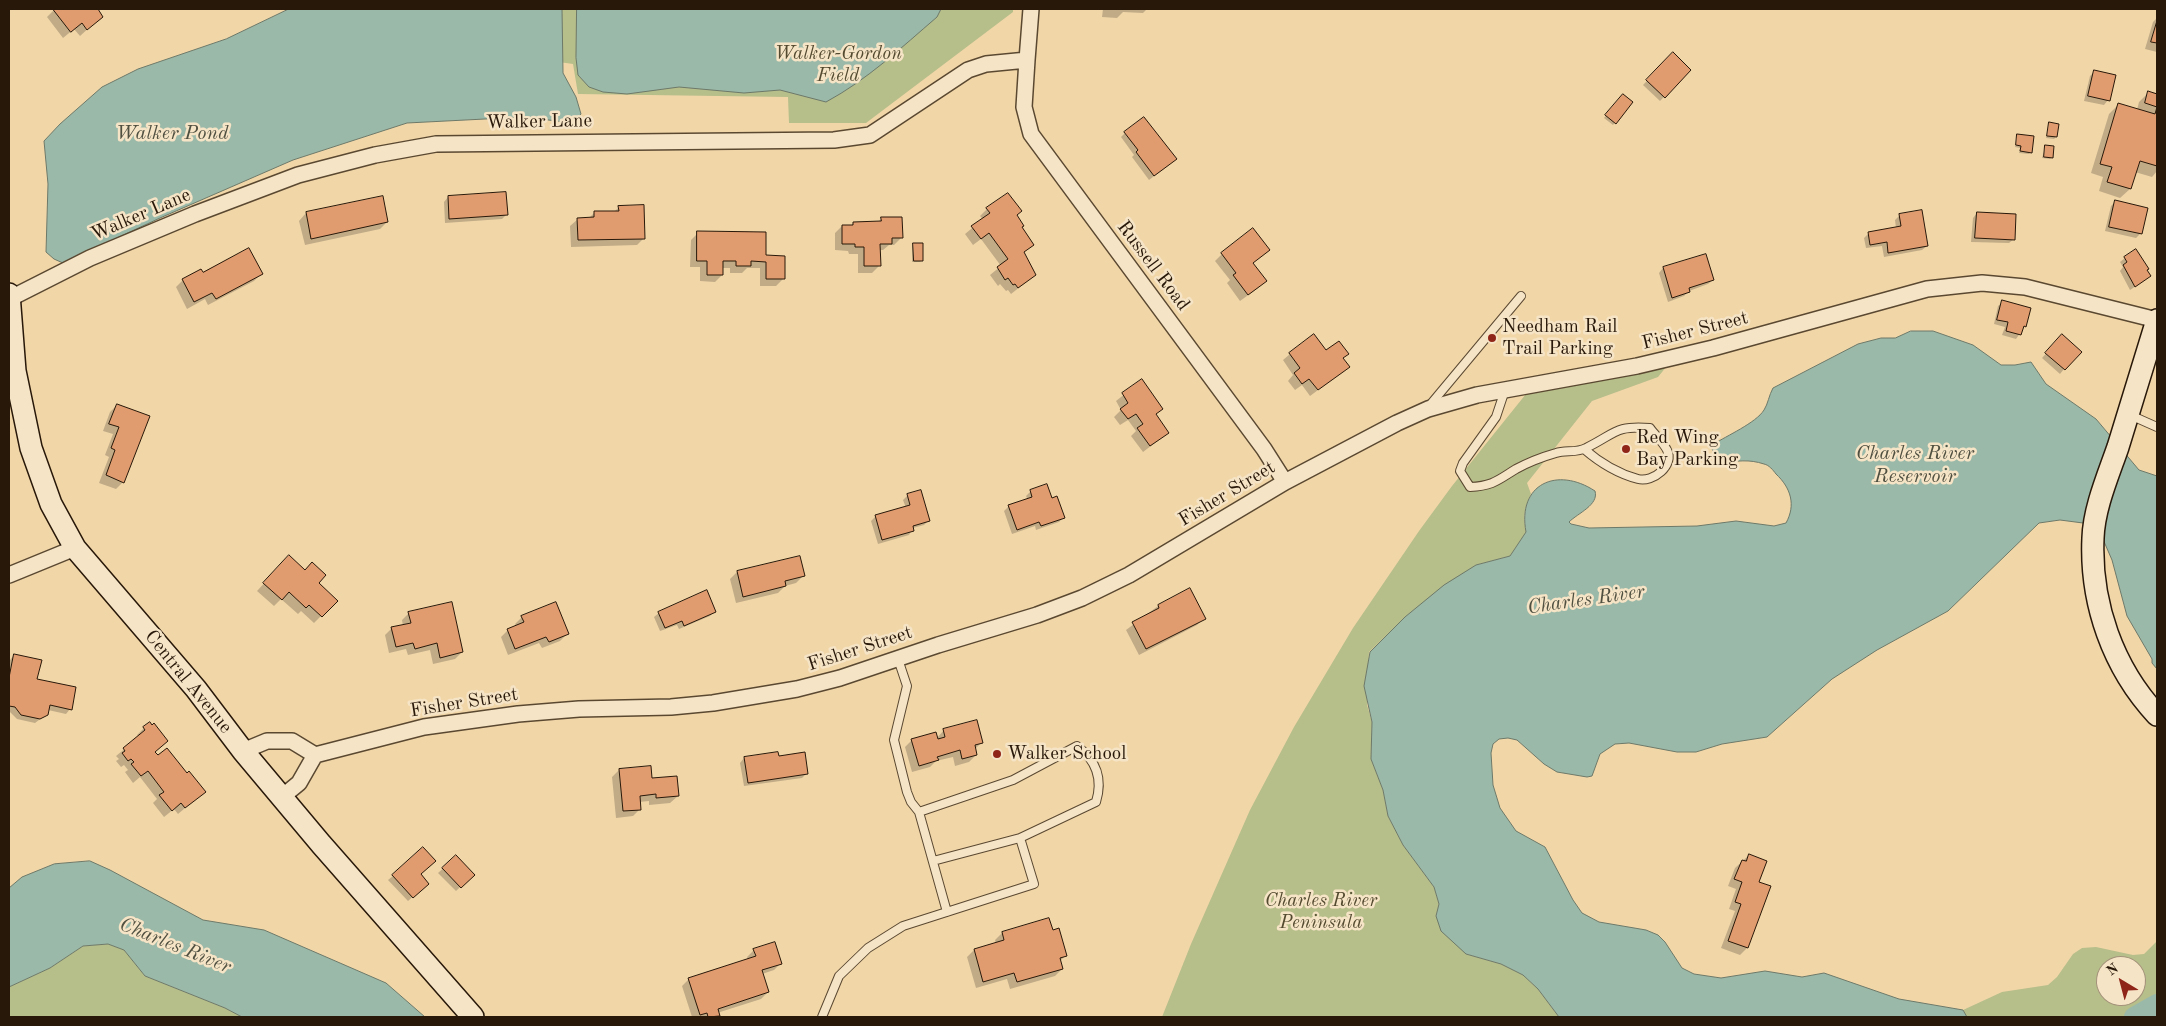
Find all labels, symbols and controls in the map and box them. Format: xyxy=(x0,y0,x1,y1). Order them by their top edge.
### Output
park label: Walker-Gordon Field xyxy=(774,43,902,87)
street label: Walker Lane xyxy=(486,110,592,134)
water label: Walker Pond xyxy=(115,122,229,146)
street label: Walker Lane xyxy=(88,184,194,246)
street label: Russell Road xyxy=(1112,216,1194,316)
street label: Fisher Street xyxy=(1639,307,1751,355)
place label: Needham Rail Trail Parking xyxy=(1502,316,1617,360)
marker: Needham Rail Trail Parking xyxy=(1486,332,1498,344)
place label: Red Wing Bay Parking xyxy=(1636,427,1738,471)
water label: Charles River Reservoir xyxy=(1856,442,1974,489)
marker: Red Wing Bay Parking xyxy=(1620,443,1632,455)
street label: Fisher Street xyxy=(1175,456,1279,532)
water label: Charles River xyxy=(1526,580,1646,620)
street label: Fisher Street xyxy=(805,621,915,677)
street label: Central Avenue xyxy=(139,626,237,738)
street label: Fisher Street xyxy=(409,683,519,723)
place label: Walker School xyxy=(1007,743,1126,765)
marker: Walker School xyxy=(991,748,1003,760)
park label: Charles River Peninsula xyxy=(1265,890,1377,934)
water label: Charles River xyxy=(116,913,234,979)
north arrow xyxy=(2096,956,2146,1006)
text: N xyxy=(2104,961,2121,979)

